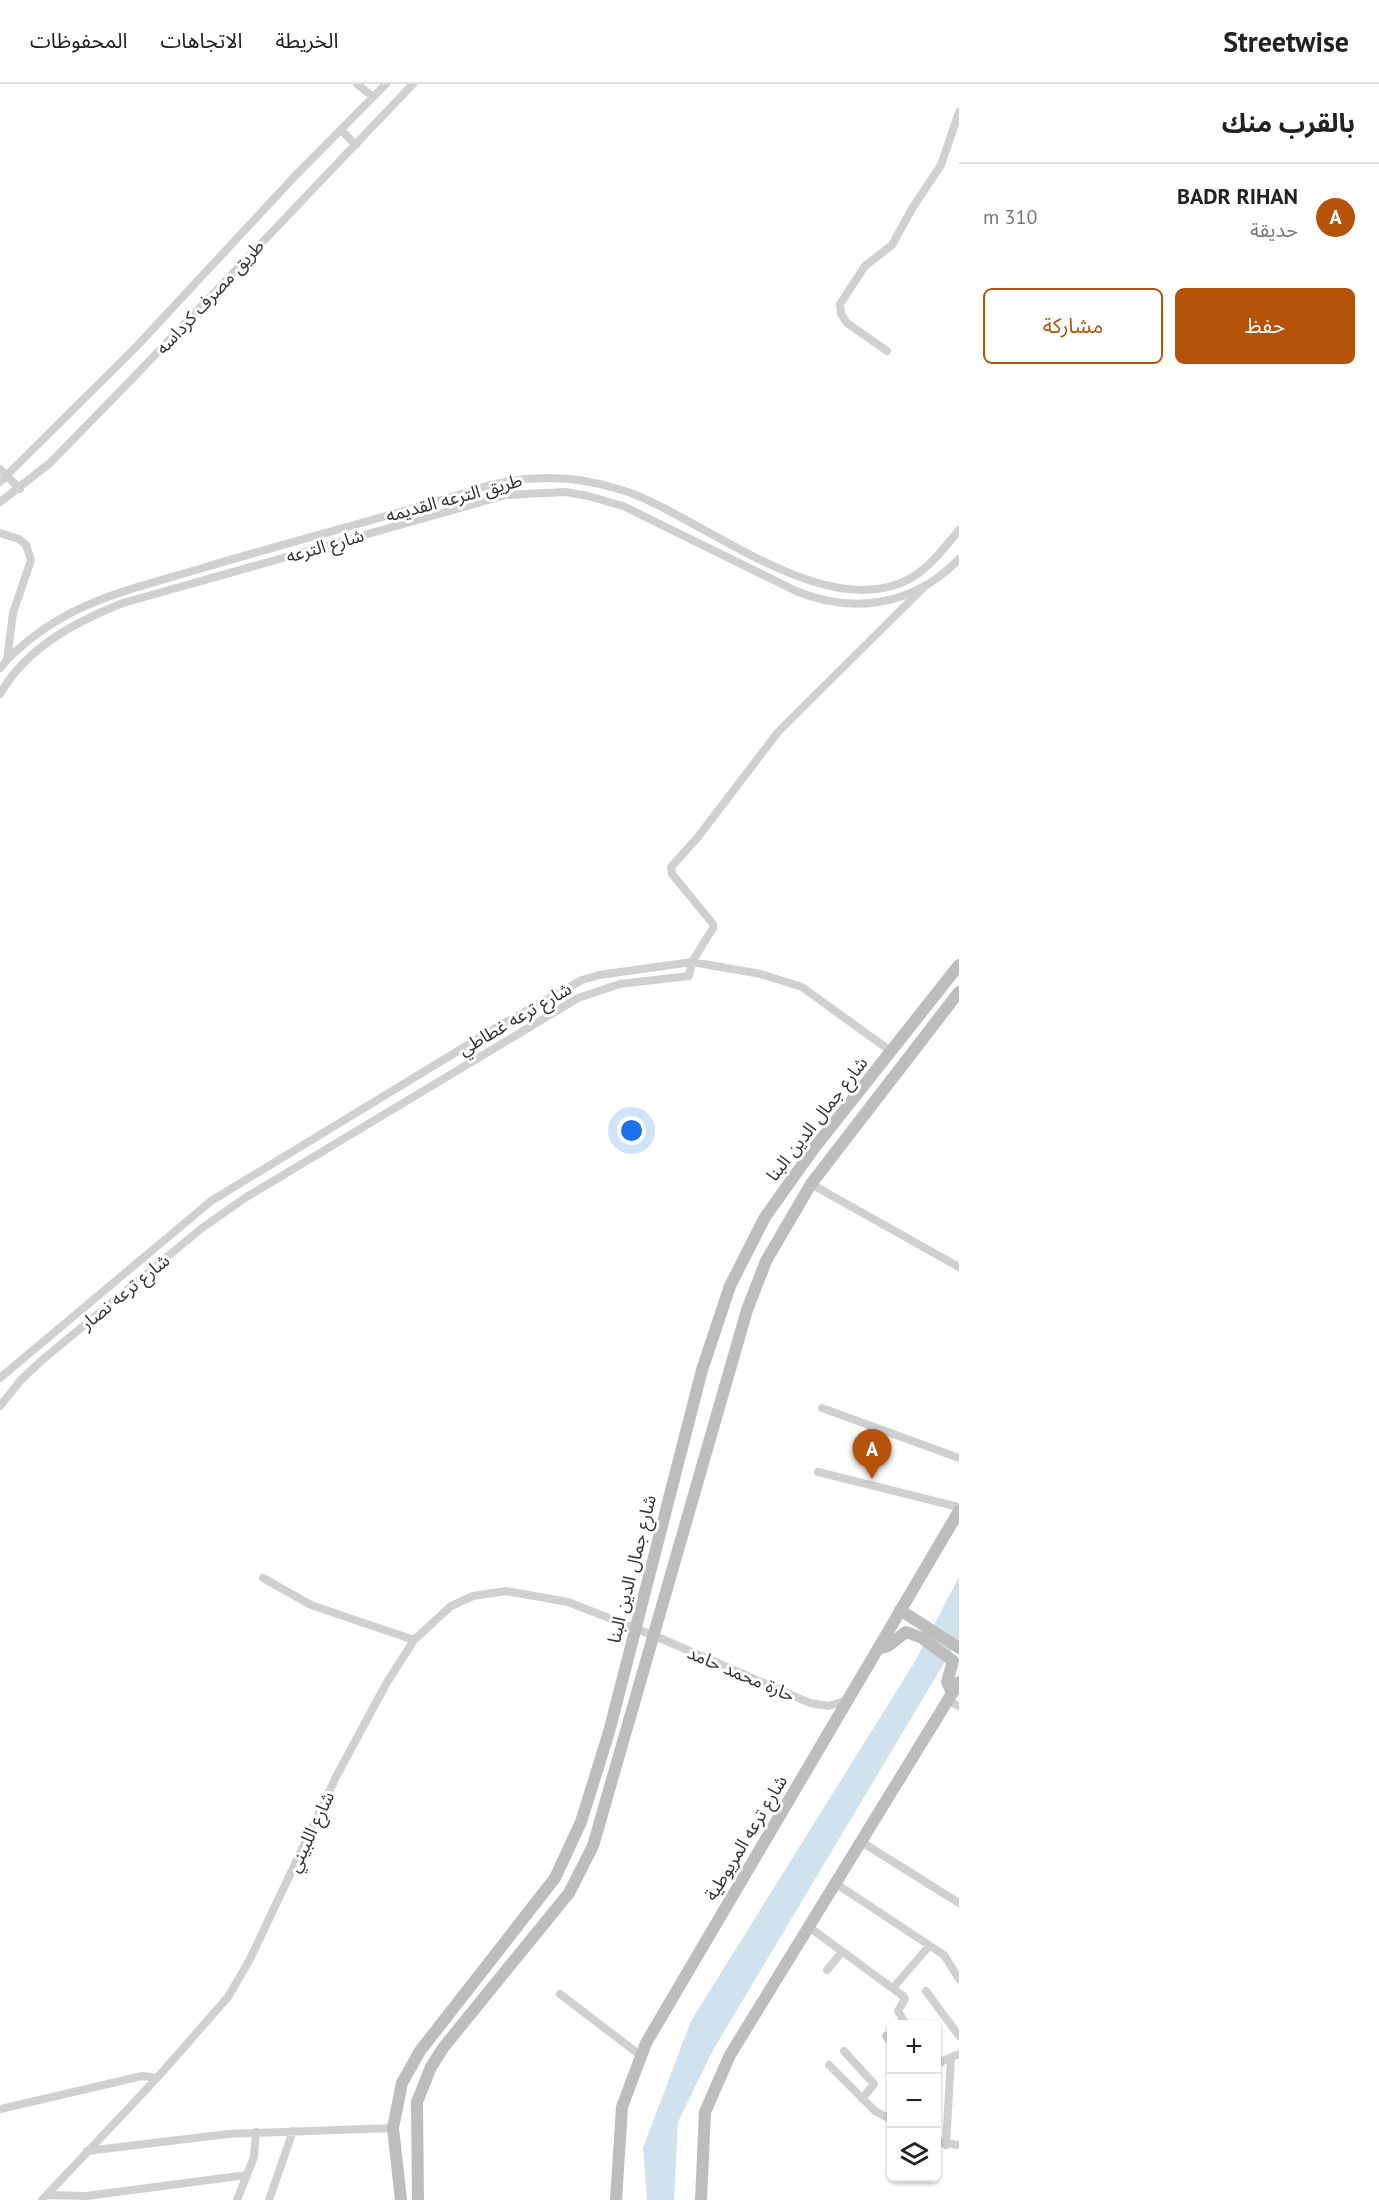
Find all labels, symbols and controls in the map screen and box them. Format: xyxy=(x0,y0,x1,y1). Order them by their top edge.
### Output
text: Streetwise xyxy=(1223,23,1349,60)
text: المحفوظات xyxy=(30,27,127,54)
text: الاتجاهات xyxy=(160,27,242,54)
text: الخريطة xyxy=(275,27,338,54)
text: بالقرب منك xyxy=(1222,106,1355,139)
text: BADR RIHAN xyxy=(1177,182,1298,210)
text: 310 m xyxy=(983,204,1037,230)
text: A xyxy=(1329,204,1342,230)
text: حديقة xyxy=(1250,217,1298,243)
street label: طريق مصرف كرداسه xyxy=(150,234,269,359)
button: مشاركة xyxy=(983,288,1163,364)
button: حفظ xyxy=(1175,288,1355,364)
street label: طريق الترعه القديمه xyxy=(383,468,525,527)
street label: شارع الترعه xyxy=(283,523,367,570)
street label: شارع ترعه غطاطي xyxy=(454,977,577,1063)
street label: شارع جمال الدين البنا xyxy=(761,1052,875,1187)
your location xyxy=(617,1116,646,1145)
street label: شارع ترعه نصار xyxy=(75,1249,176,1338)
pin: A xyxy=(852,1430,892,1479)
street label: شارع جمال الدين البنا xyxy=(602,1492,664,1646)
street label: حارة محمد حامد xyxy=(684,1641,798,1706)
street label: شارع ترعه المريوطية xyxy=(699,1771,795,1906)
street label: شارع اللبيني xyxy=(282,1788,342,1877)
map controls xyxy=(887,2020,941,2182)
button: + xyxy=(887,2020,941,2074)
button: − xyxy=(887,2074,941,2128)
button: layers xyxy=(887,2128,941,2182)

